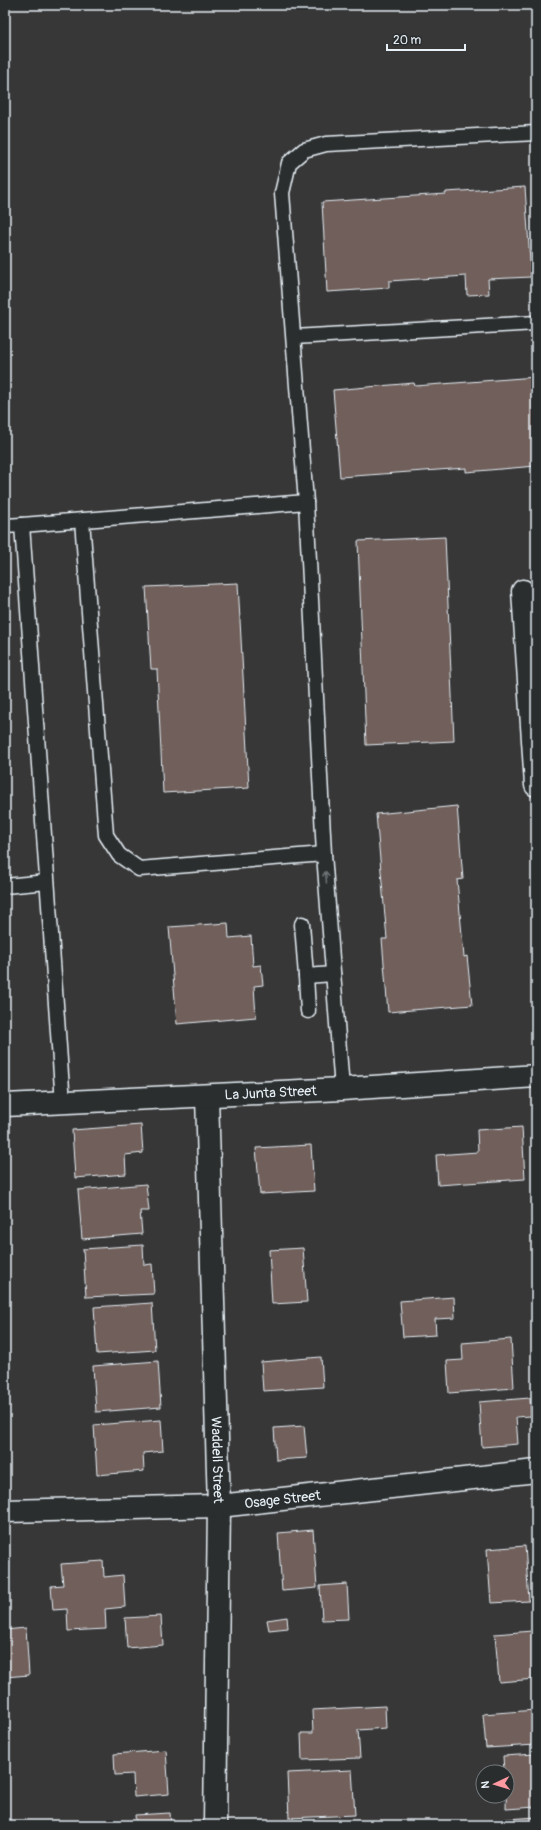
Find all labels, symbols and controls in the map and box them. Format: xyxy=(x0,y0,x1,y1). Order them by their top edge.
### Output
scale bar xyxy=(387,26,465,52)
text: 20 m xyxy=(393,33,422,48)
one-way arrow xyxy=(322,871,329,884)
street label: La Junta Street xyxy=(224,1082,318,1104)
street label: Waddell Street xyxy=(207,1416,227,1504)
street label: Osage Street xyxy=(244,1487,322,1512)
north arrow xyxy=(475,1764,515,1804)
text: N xyxy=(479,1780,492,1789)

